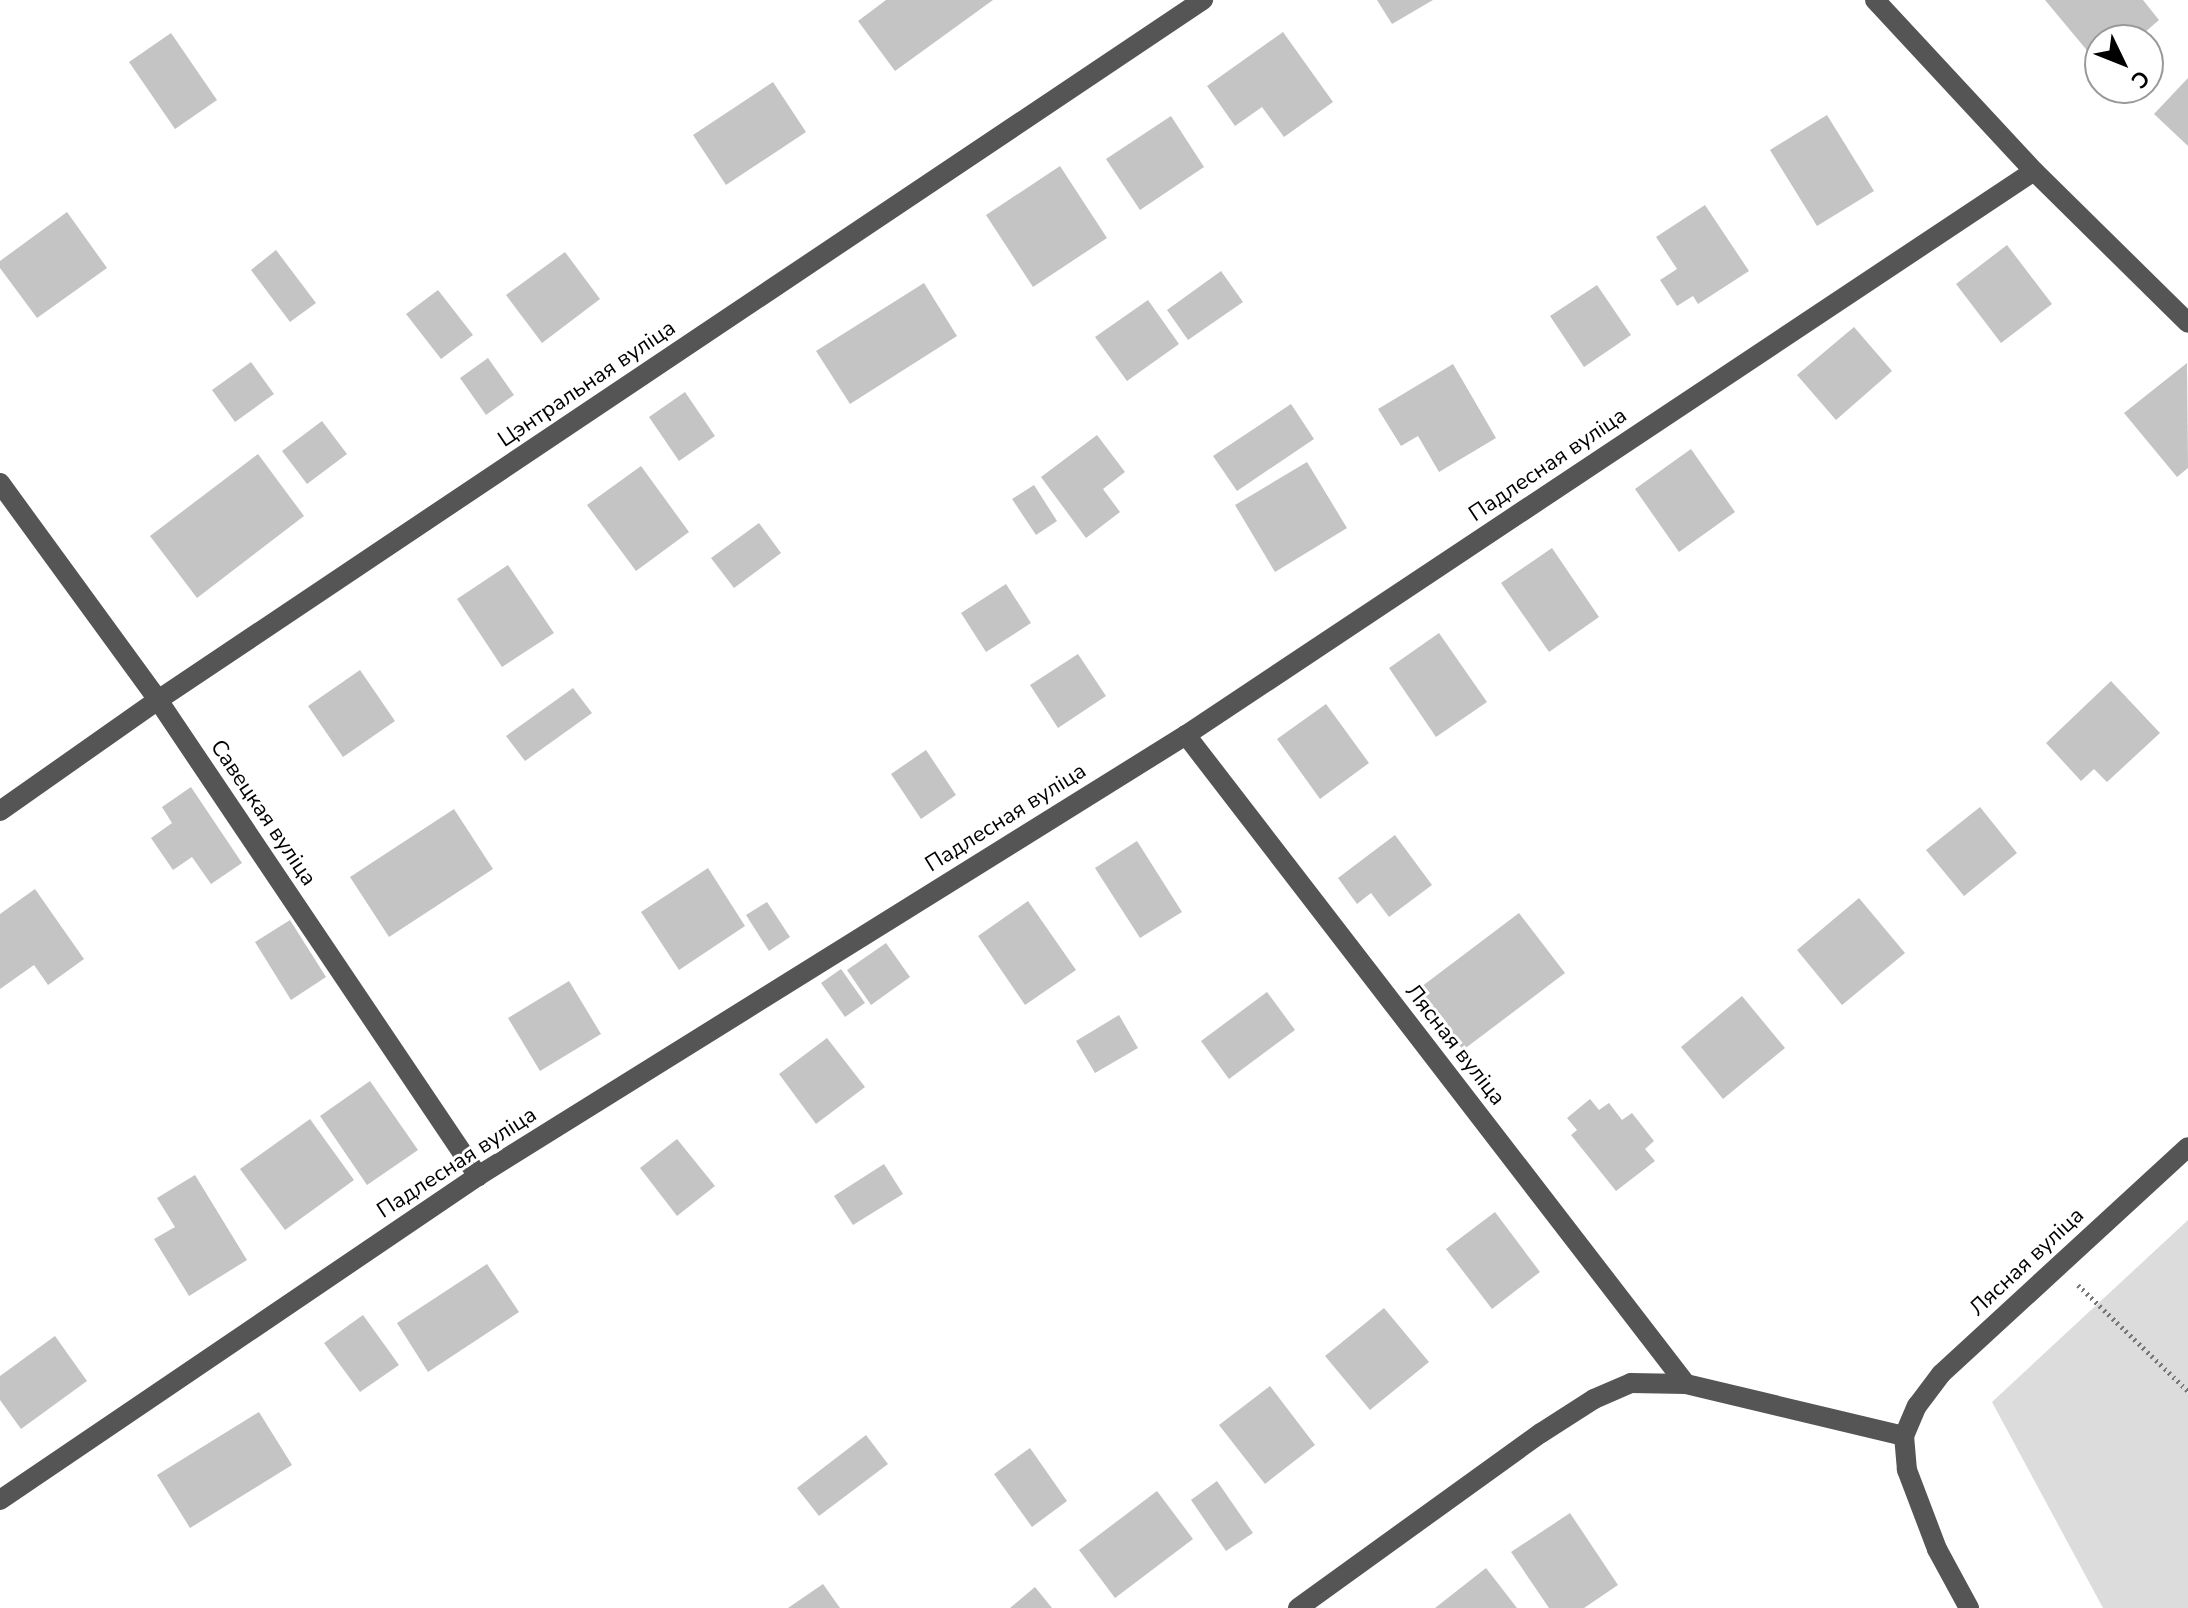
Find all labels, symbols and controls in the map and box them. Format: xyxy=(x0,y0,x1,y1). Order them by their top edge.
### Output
north arrow xyxy=(2084,24,2164,104)
text: С xyxy=(2124,63,2156,95)
street label: Цэнтральная вуліца xyxy=(493,315,681,453)
street label: Падлесная вуліца xyxy=(1464,402,1632,528)
street label: Савецкая вуліца xyxy=(204,735,322,891)
street label: Падлесная вуліца xyxy=(921,758,1091,878)
street label: Лясная вуліца xyxy=(1399,979,1511,1111)
street label: Падлесная вуліца xyxy=(372,1102,542,1224)
street label: Лясная вуліца xyxy=(1964,1202,2090,1322)

